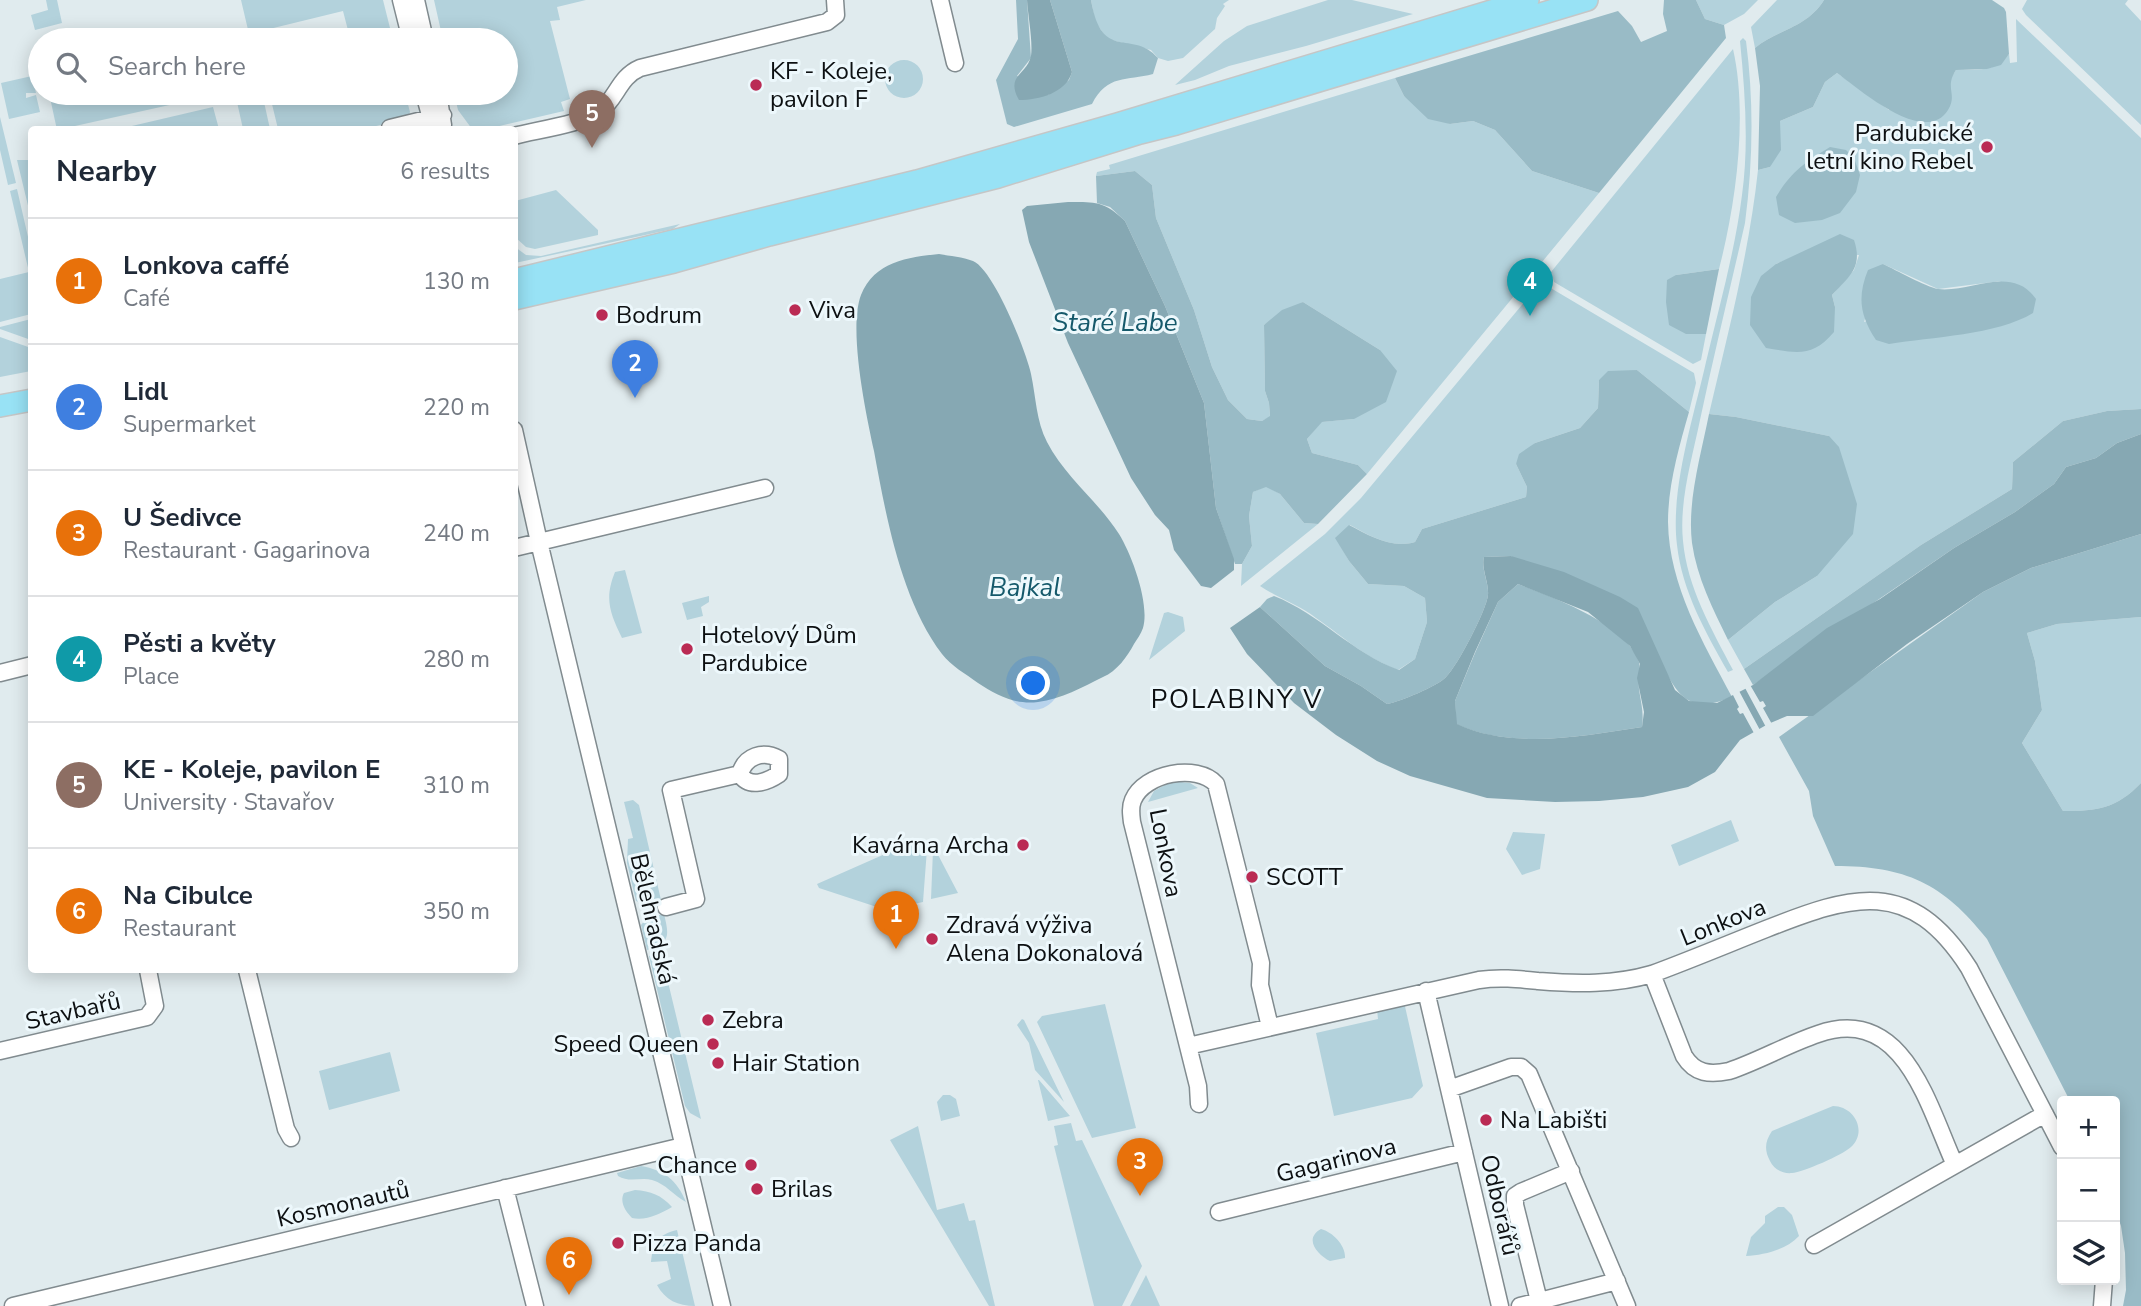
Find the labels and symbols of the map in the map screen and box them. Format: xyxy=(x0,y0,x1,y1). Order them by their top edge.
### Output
place label: KF - Koleje, pavilon F xyxy=(770,55,892,115)
marker: KF - Koleje, pavilon F xyxy=(748,77,764,93)
pin: 5 xyxy=(569,90,615,148)
place label: Pardubické letní kino Rebel xyxy=(1806,117,1973,177)
marker: Pardubické letní kino Rebel xyxy=(1979,139,1995,155)
pin: 4 xyxy=(1507,258,1553,316)
place label: Viva xyxy=(808,294,856,326)
place label: Bodrum xyxy=(616,299,702,331)
marker: Viva xyxy=(787,302,803,318)
water label: Staré Labe xyxy=(1052,305,1178,340)
marker: Bodrum xyxy=(594,307,610,323)
pin: 2 xyxy=(612,340,658,398)
water label: Bajkal xyxy=(989,570,1061,605)
place label: Hotelový Dům Pardubice xyxy=(701,619,857,679)
marker: Hotelový Dům Pardubice xyxy=(679,641,695,657)
your location xyxy=(1016,666,1050,700)
district label: POLABINY V xyxy=(1151,682,1323,717)
street label: Lonkova xyxy=(1142,806,1190,900)
place label: Kavárna Archa xyxy=(852,829,1009,861)
marker: Kavárna Archa xyxy=(1015,837,1031,853)
street label: Bělehradská xyxy=(622,850,684,988)
place label: SCOTT xyxy=(1266,861,1343,893)
marker: SCOTT xyxy=(1244,869,1260,885)
street label: Lonkova xyxy=(1675,890,1771,954)
pin: 1 xyxy=(873,891,919,949)
place label: Zdravá výživa Alena Dokonalová xyxy=(946,909,1143,969)
marker: Zdravá výživa Alena Dokonalová xyxy=(924,931,940,947)
street label: Stavbařů xyxy=(22,985,124,1037)
place label: Zebra xyxy=(722,1004,784,1036)
marker: Zebra xyxy=(700,1012,716,1028)
place label: Speed Queen xyxy=(554,1028,699,1060)
marker: Speed Queen xyxy=(705,1036,721,1052)
place label: Hair Station xyxy=(732,1047,860,1079)
marker: Hair Station xyxy=(710,1055,726,1071)
place label: Na Labišti xyxy=(1500,1104,1607,1136)
marker: Na Labišti xyxy=(1478,1112,1494,1128)
street label: Gagarinova xyxy=(1273,1130,1399,1190)
pin: 3 xyxy=(1117,1138,1163,1196)
place label: Chance xyxy=(657,1149,737,1181)
street label: Odborářů xyxy=(1473,1151,1527,1259)
marker: Chance xyxy=(743,1157,759,1173)
street label: Kosmonautů xyxy=(274,1173,412,1235)
place label: Brilas xyxy=(771,1173,833,1205)
marker: Brilas xyxy=(749,1181,765,1197)
place label: Pizza Panda xyxy=(632,1227,761,1259)
marker: Pizza Panda xyxy=(610,1235,626,1251)
pin: 6 xyxy=(546,1237,592,1295)

